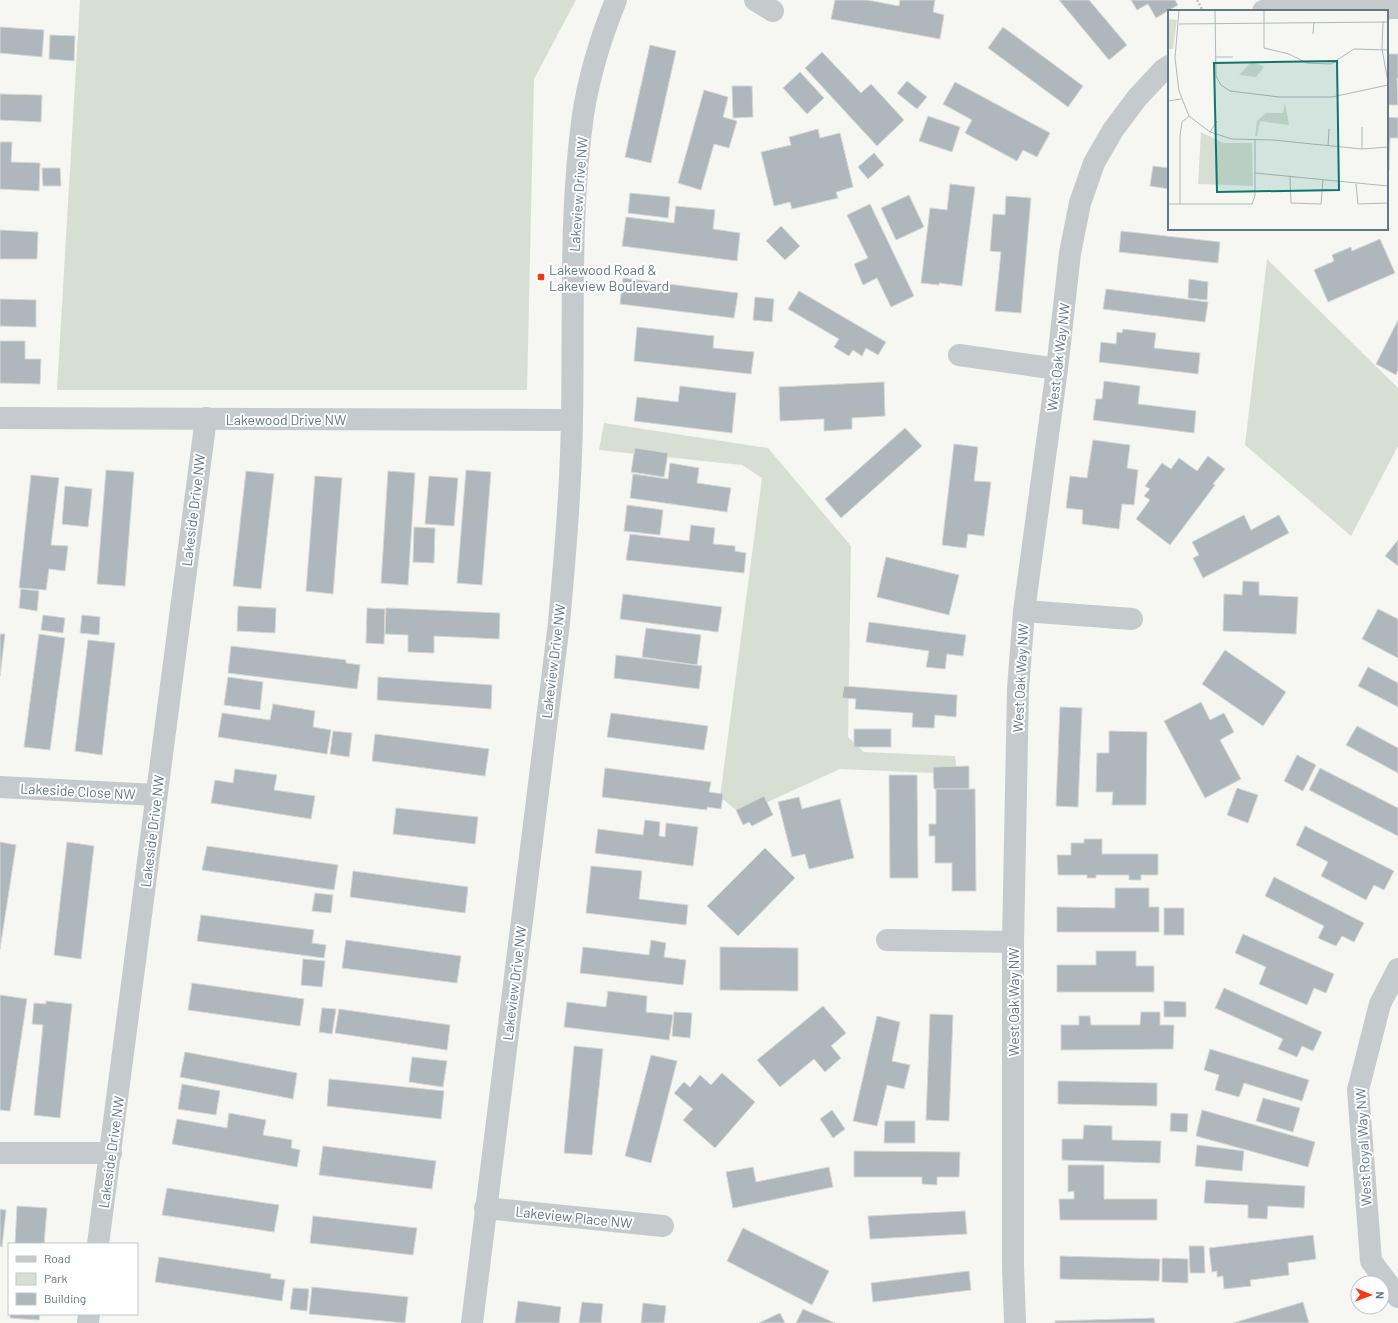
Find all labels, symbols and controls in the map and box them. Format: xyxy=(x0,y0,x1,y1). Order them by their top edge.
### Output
inset map xyxy=(1168,10,1388,230)
street label: Lakeview Drive NW xyxy=(565,136,591,252)
place label: Lakewood Road & Lakeview Boulevard xyxy=(549,261,669,294)
marker: Lakewood Road & Lakeview Boulevard xyxy=(536,272,546,282)
street label: West Oak Way NW xyxy=(1043,302,1073,412)
street label: Lakewood Drive NW xyxy=(226,411,346,428)
street label: Lakeside Drive NW xyxy=(178,453,208,567)
street label: Lakeview Drive NW xyxy=(538,603,568,719)
street label: West Oak Way NW xyxy=(1009,623,1031,733)
street label: Lakeside Drive NW xyxy=(137,774,167,888)
street label: Lakeside Close NW xyxy=(20,779,136,803)
street label: Lakeview Drive NW xyxy=(499,925,529,1041)
street label: West Oak Way NW xyxy=(1005,948,1022,1056)
street label: West Royal Way NW xyxy=(1351,1087,1375,1207)
street label: Lakeside Drive NW xyxy=(95,1095,127,1209)
street label: Lakeview Place NW xyxy=(515,1202,633,1232)
legend xyxy=(8,1243,138,1315)
text: Road xyxy=(44,1251,71,1265)
text: Park xyxy=(44,1271,68,1285)
north arrow xyxy=(1350,1275,1390,1315)
text: Building xyxy=(44,1291,86,1305)
text: N xyxy=(1374,1291,1387,1299)

